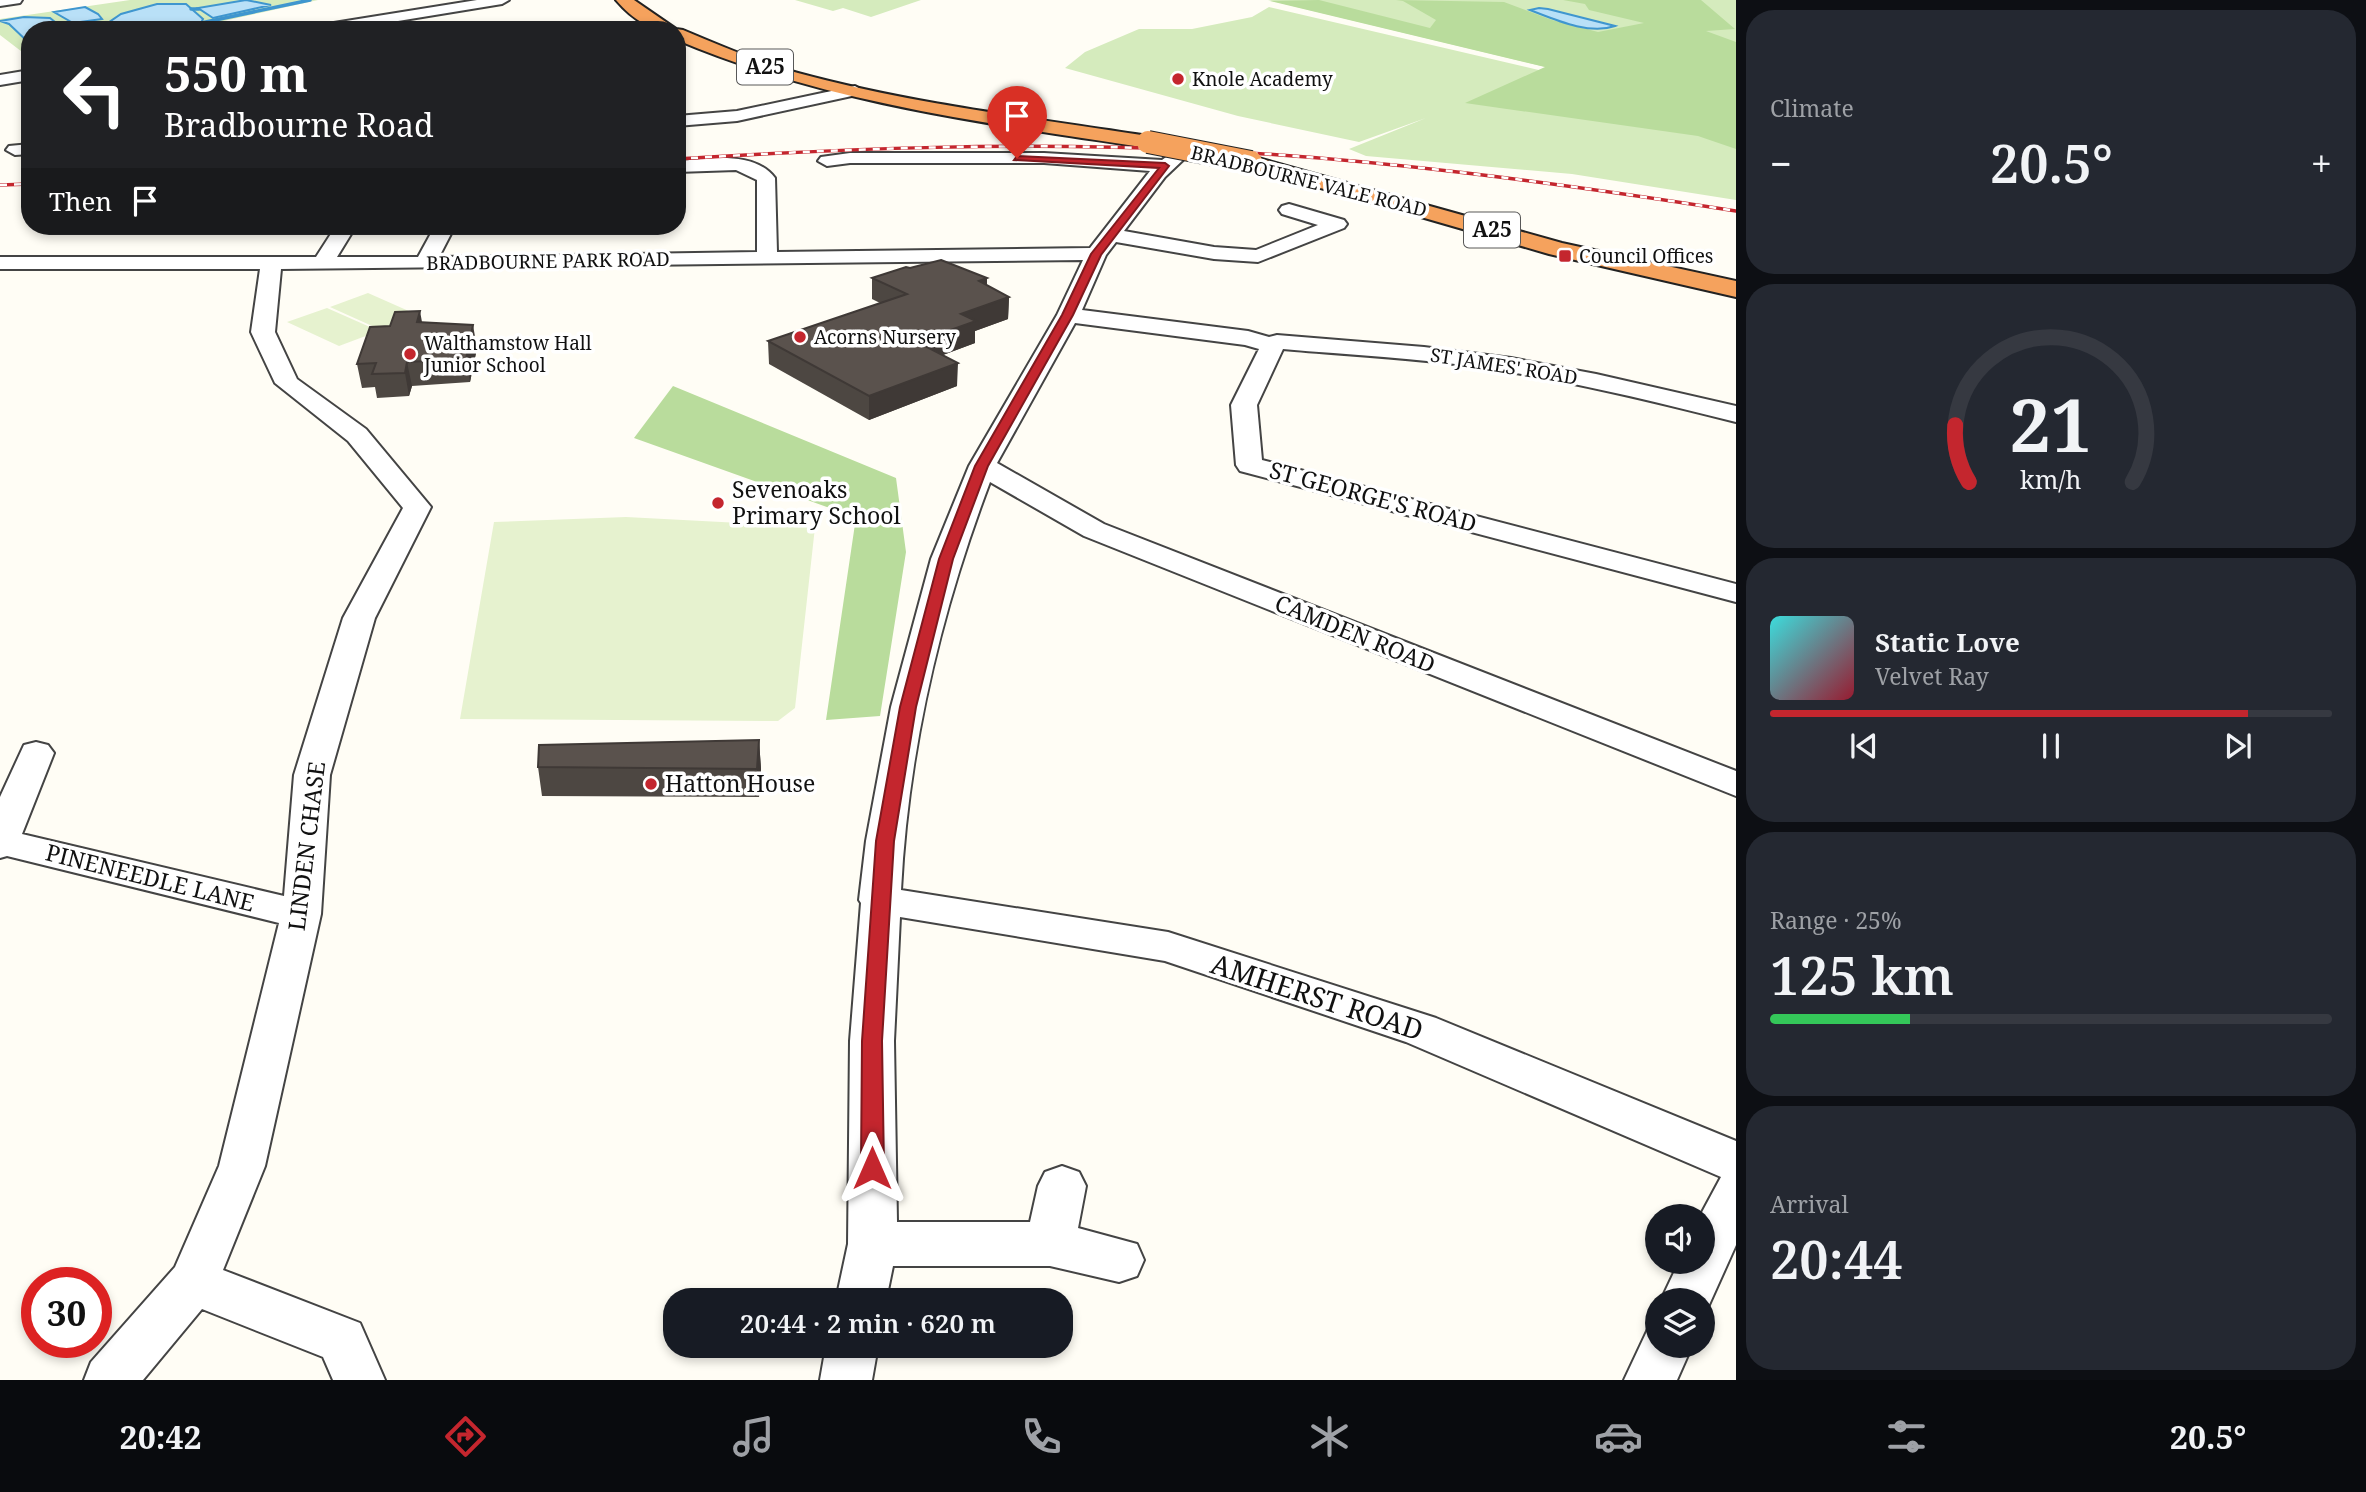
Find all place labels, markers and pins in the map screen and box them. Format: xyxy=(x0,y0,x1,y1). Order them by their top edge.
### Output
place label: Knole Academy xyxy=(1192,66,1333,92)
marker: Knole Academy xyxy=(1170,71,1186,87)
pin xyxy=(987,86,1047,158)
place label: Council Offices xyxy=(1579,243,1713,269)
marker: Council Offices xyxy=(1557,248,1573,264)
place label: Acorns Nursery xyxy=(814,324,956,350)
marker: Acorns Nursery xyxy=(792,329,808,345)
place label: Walthamstow Hall Junior School xyxy=(423,330,592,378)
marker: Walthamstow Hall Junior School xyxy=(402,346,418,362)
place label: Sevenoaks Primary School xyxy=(732,473,901,531)
marker: Sevenoaks Primary School xyxy=(710,495,726,511)
place label: Hatton House xyxy=(665,767,815,799)
marker: Hatton House xyxy=(643,776,659,792)

